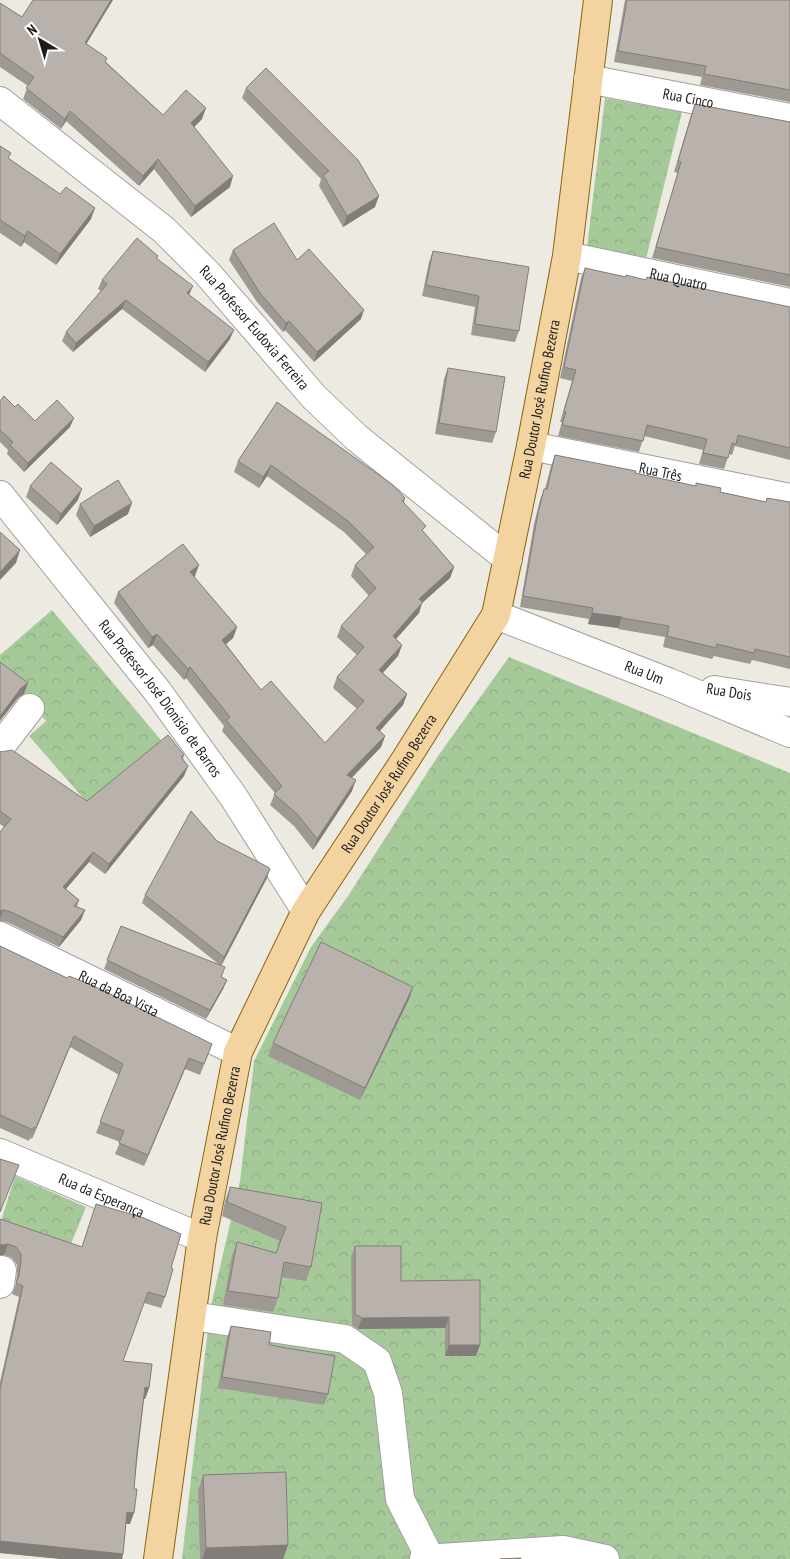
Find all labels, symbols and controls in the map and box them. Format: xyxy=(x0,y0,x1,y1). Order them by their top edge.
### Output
north arrow xyxy=(15,15,65,65)
text: N xyxy=(23,20,41,39)
street label: Rua Cinco xyxy=(661,84,715,112)
street label: Rua Professor Eudoxia Ferreira xyxy=(196,261,314,394)
street label: Rua Quatro xyxy=(648,264,709,294)
street label: Rua Doutor José Rufino Bezerra xyxy=(514,318,564,480)
street label: Rua Três xyxy=(637,458,684,485)
street label: Rua Professor José Dionísio de Barros xyxy=(95,616,226,781)
street label: Rua Um xyxy=(622,656,667,688)
street label: Rua Dois xyxy=(705,679,753,704)
street label: Rua Doutor José Rufino Bezerra xyxy=(337,711,441,856)
street label: Rua da Boa Vista xyxy=(76,966,162,1021)
street label: Rua Doutor José Rufino Bezerra xyxy=(195,1064,244,1227)
street label: Rua da Esperança xyxy=(56,1169,147,1222)

